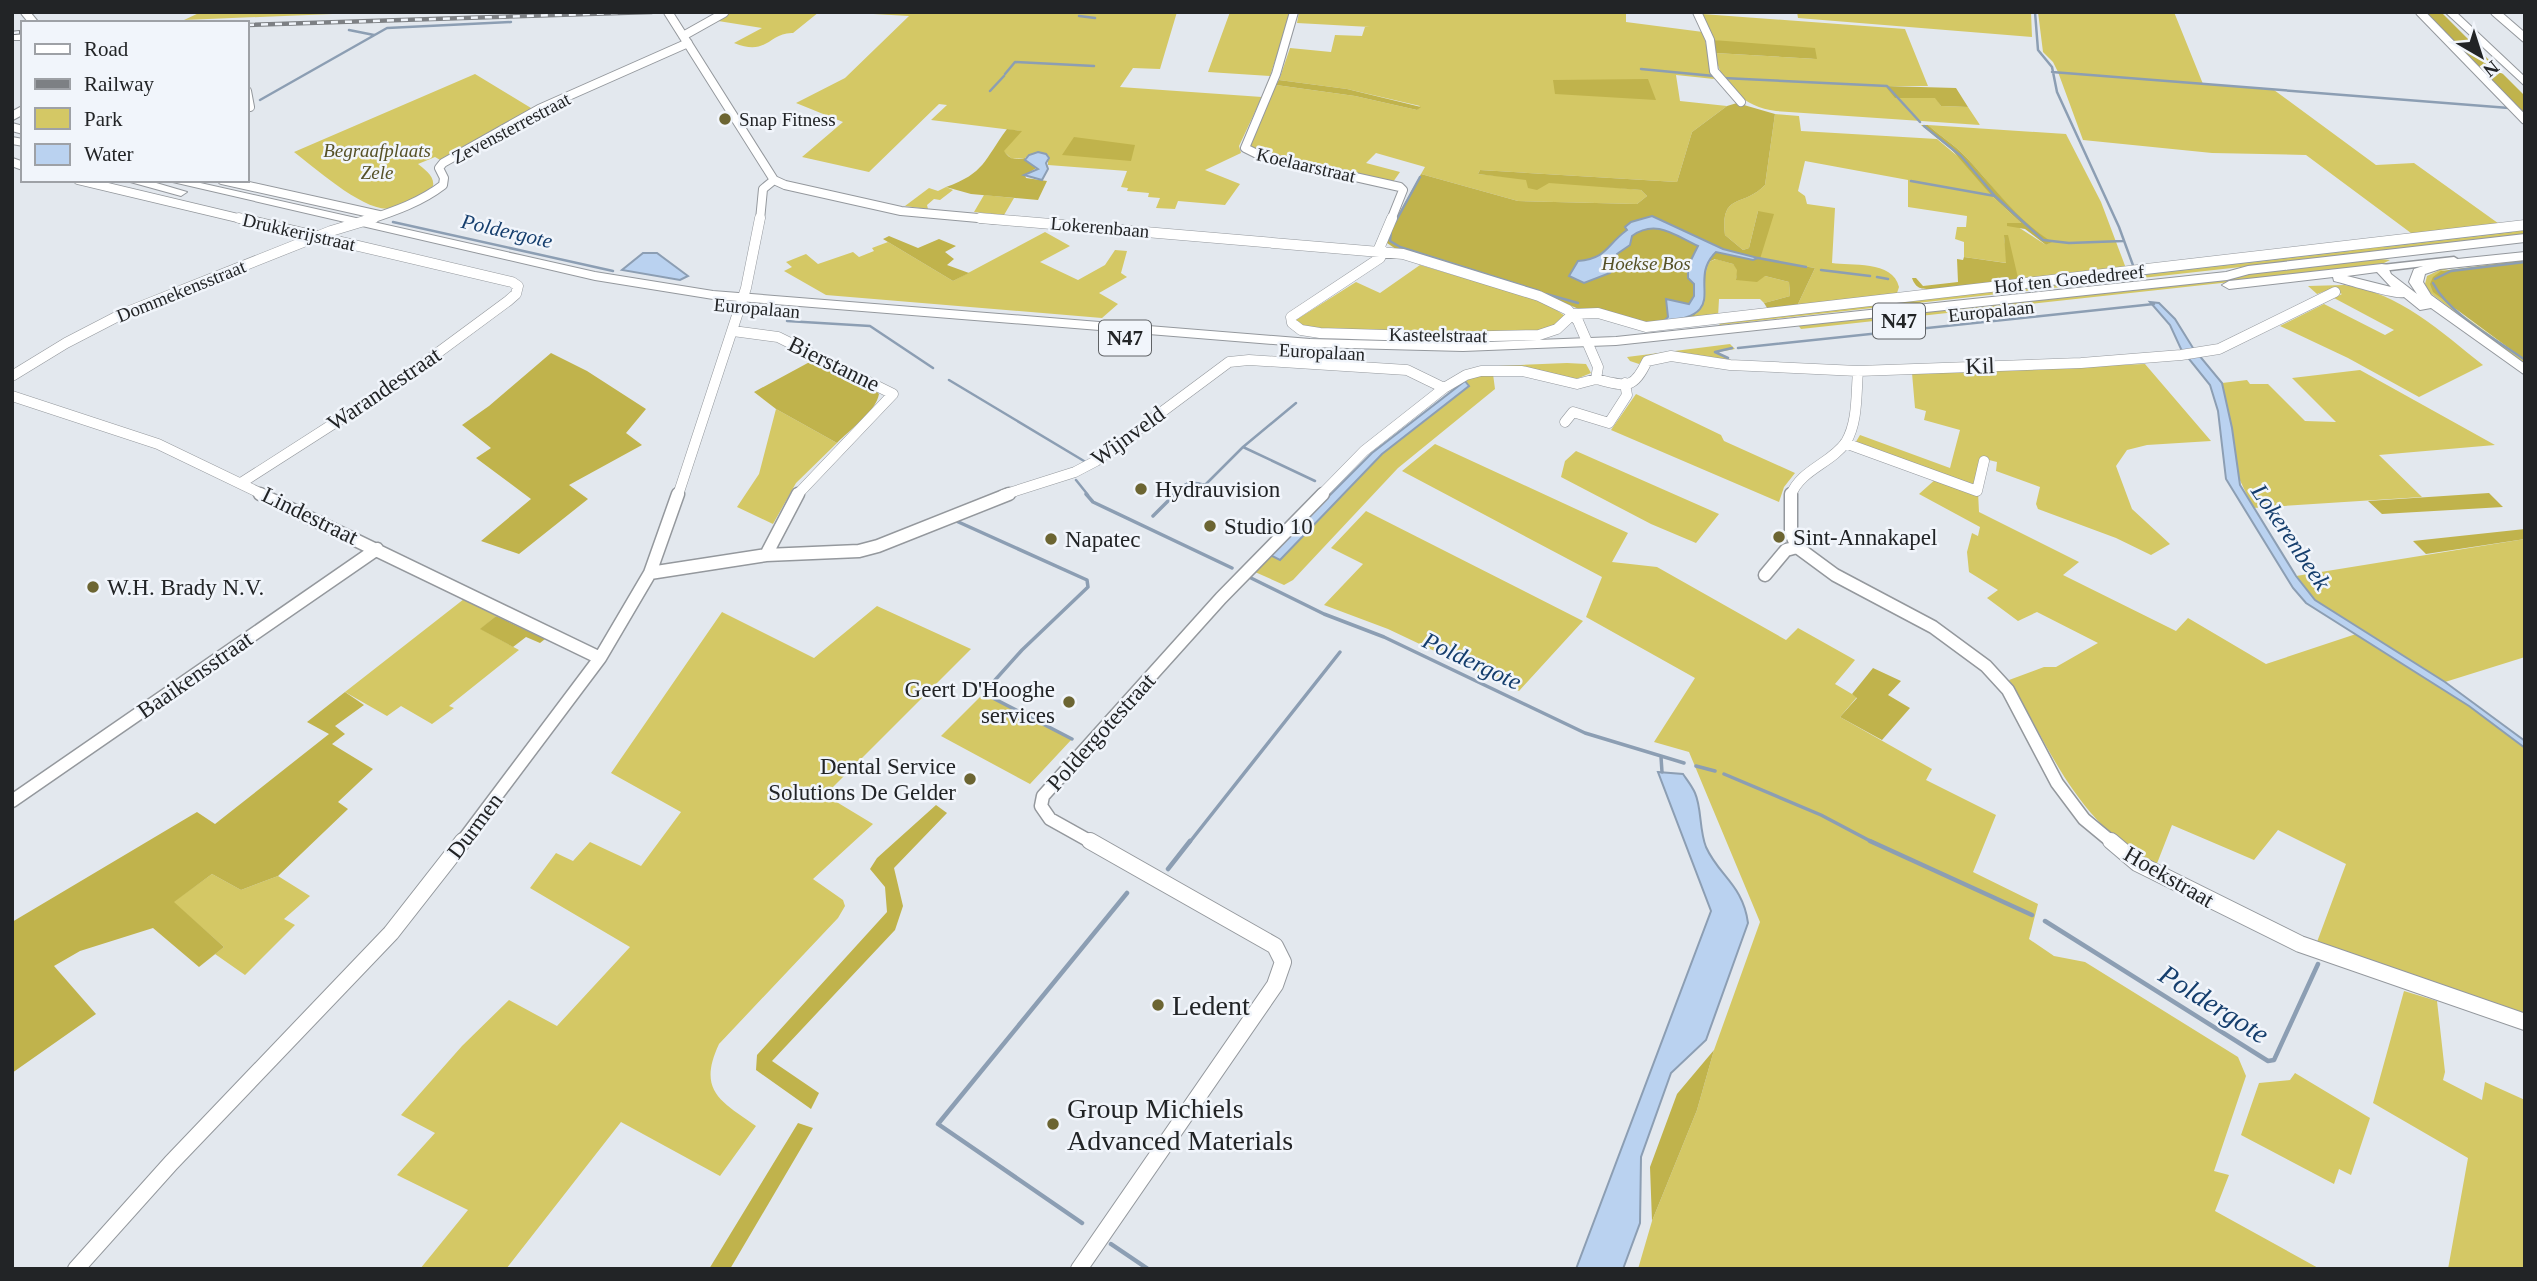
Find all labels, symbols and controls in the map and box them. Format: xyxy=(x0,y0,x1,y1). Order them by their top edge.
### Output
legend xyxy=(21,21,248,182)
north arrow xyxy=(2446,21,2516,91)
text: Road xyxy=(84,37,129,61)
text: N xyxy=(2479,56,2503,81)
text: Railway xyxy=(84,72,154,96)
street label: Zevensterrestraat xyxy=(448,88,574,168)
text: Park xyxy=(84,107,123,131)
place label: Snap Fitness xyxy=(739,109,836,130)
marker: Snap Fitness xyxy=(717,111,733,127)
park label: Begraafplaats Zele xyxy=(323,140,431,183)
text: Water xyxy=(84,142,134,166)
street label: Koelaarstraat xyxy=(1254,143,1358,187)
street label: Drukkerijstraat xyxy=(241,209,358,255)
water label: Poldergote xyxy=(458,209,555,253)
street label: Lokerenbaan xyxy=(1050,212,1151,242)
park label: Hoekse Bos xyxy=(1600,253,1691,274)
street label: Dommekensstraat xyxy=(113,255,249,326)
street label: Hof ten Goededreef xyxy=(1993,261,2146,297)
street label: Europalaan xyxy=(713,294,802,322)
street label: Europalaan xyxy=(1947,296,2036,326)
road number: N47 xyxy=(1873,304,1925,338)
road number: N47 xyxy=(1099,320,1151,356)
street label: Kasteelstraat xyxy=(1389,324,1488,346)
street label: Bierstanne xyxy=(784,331,884,397)
street label: Europalaan xyxy=(1278,339,1366,365)
street label: Warandestraat xyxy=(323,342,446,436)
street label: Kil xyxy=(1965,353,1995,379)
street label: Wijnveld xyxy=(1086,401,1170,471)
place label: Hydrauvision xyxy=(1155,477,1281,502)
water label: Lokerenbeek xyxy=(2246,478,2336,595)
marker: Hydrauvision xyxy=(1133,481,1149,497)
street label: Lindestraat xyxy=(258,482,363,550)
place label: Studio 10 xyxy=(1224,514,1313,539)
marker: Studio 10 xyxy=(1202,518,1218,534)
place label: Sint-Annakapel xyxy=(1793,525,1937,550)
place label: Napatec xyxy=(1065,527,1140,552)
marker: Sint-Annakapel xyxy=(1771,529,1787,545)
marker: Napatec xyxy=(1043,531,1059,547)
place label: W.H. Brady N.V. xyxy=(107,575,264,600)
marker: W.H. Brady N.V. xyxy=(85,579,101,595)
street label: Baaikensstraat xyxy=(133,626,258,724)
water label: Poldergote xyxy=(1418,626,1526,695)
street label: Poldergotestraat xyxy=(1042,668,1161,796)
place label: Geert D'Hooghe services xyxy=(905,677,1055,728)
marker: Geert D'Hooghe services xyxy=(1061,694,1077,710)
place label: Dental Service Solutions De Gelder xyxy=(768,754,956,805)
marker: Dental Service Solutions De Gelder xyxy=(962,771,978,787)
street label: Durmen xyxy=(442,788,508,864)
street label: Hoekstraat xyxy=(2120,841,2219,913)
water label: Poldergote xyxy=(2153,958,2275,1050)
place label: Ledent xyxy=(1172,990,1250,1021)
marker: Ledent xyxy=(1150,997,1166,1013)
place label: Group Michiels Advanced Materials xyxy=(1067,1093,1293,1156)
marker: Group Michiels Advanced Materials xyxy=(1045,1116,1061,1132)

